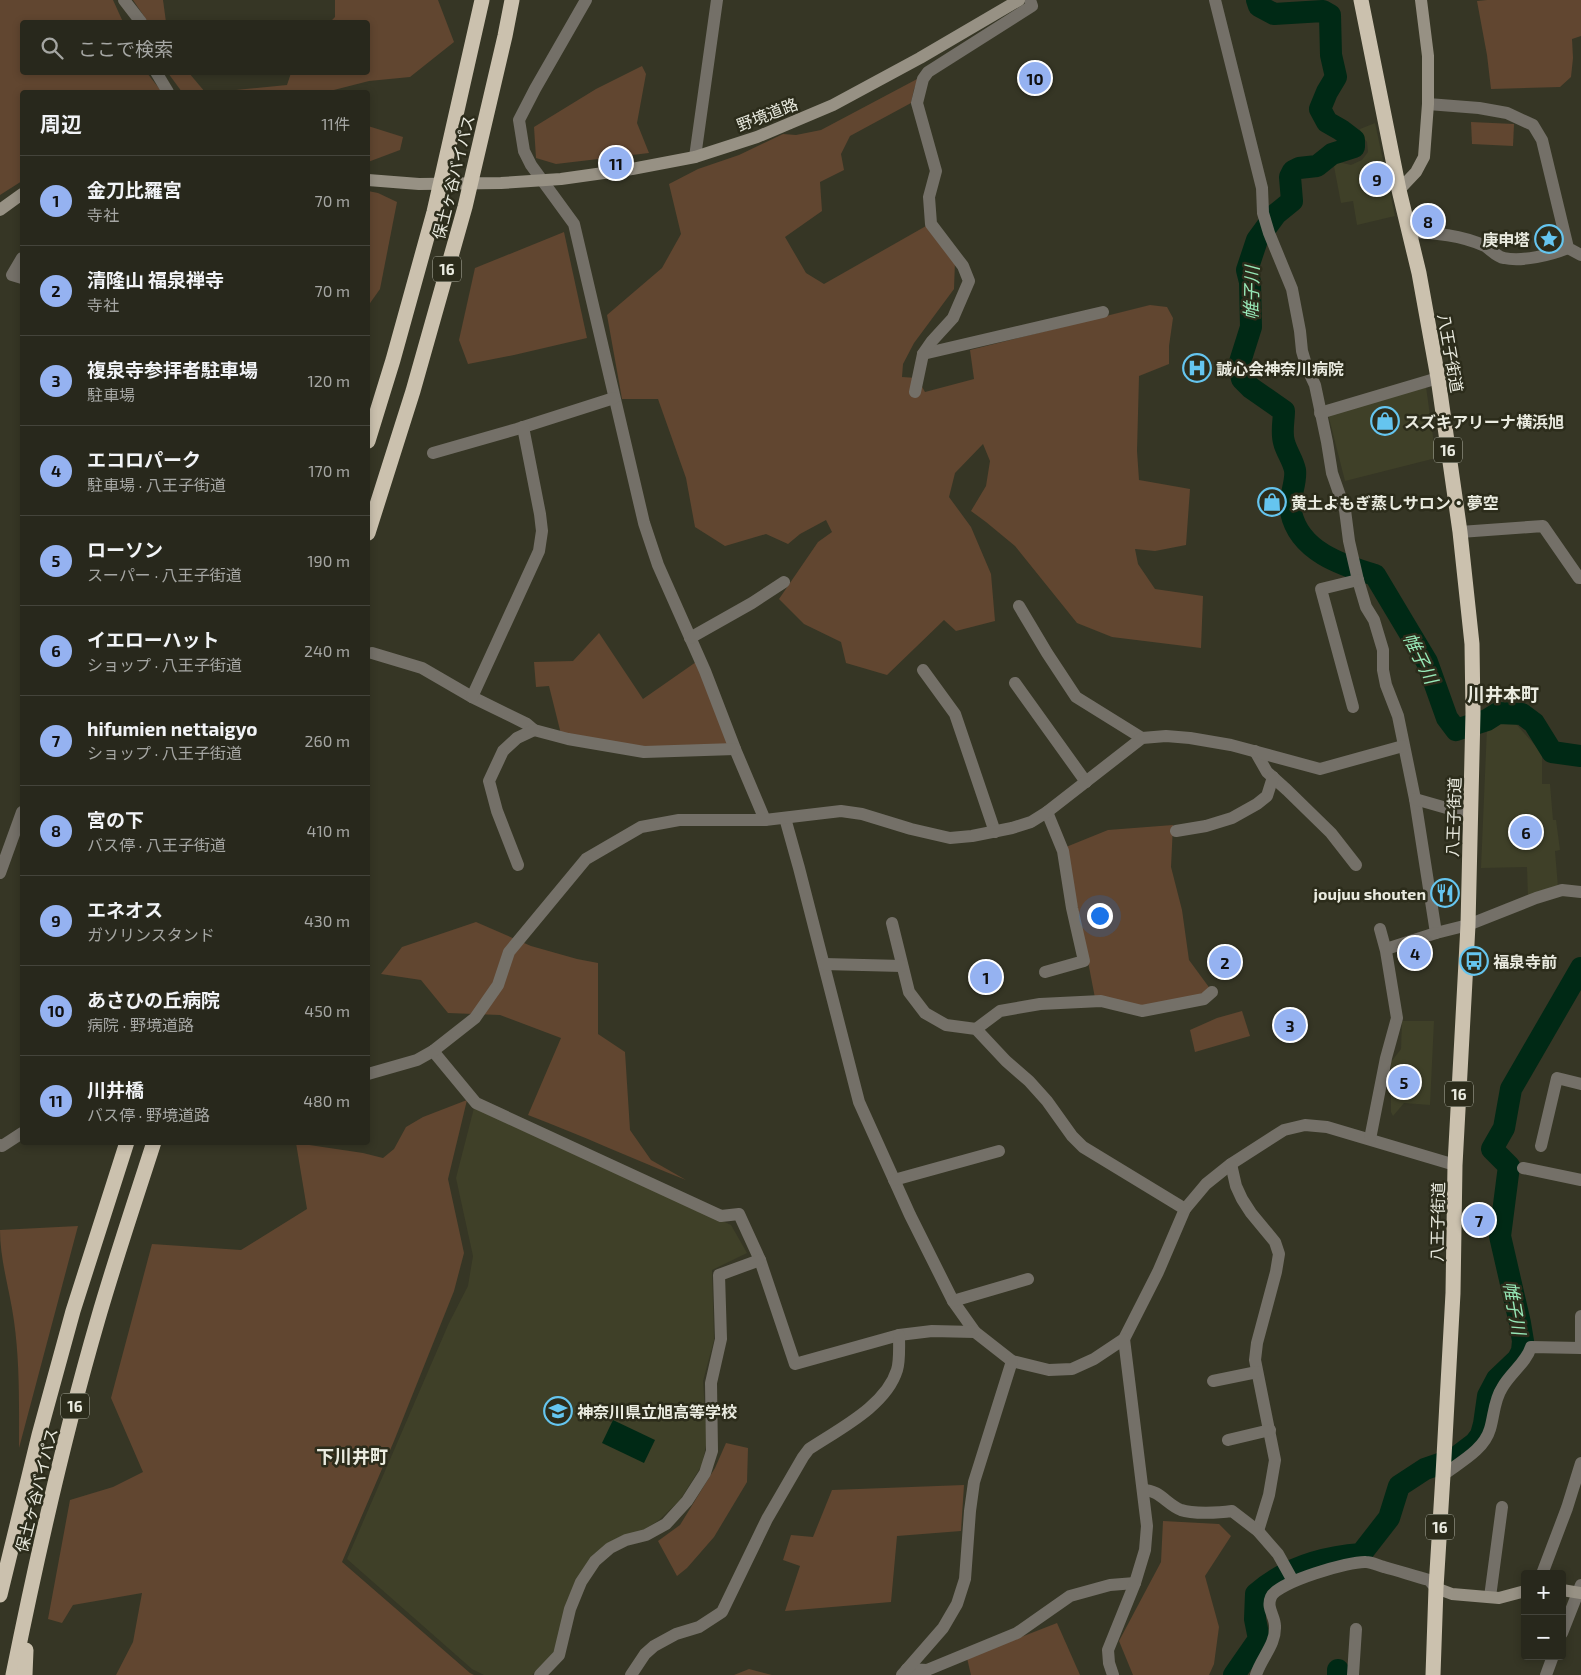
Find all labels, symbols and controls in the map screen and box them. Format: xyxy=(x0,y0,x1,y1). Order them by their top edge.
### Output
search box xyxy=(20,20,370,75)
icon: search xyxy=(38,34,66,62)
text: ここで検索 xyxy=(78,37,173,60)
pin: 10 xyxy=(1019,59,1051,97)
street label: 野境道路 xyxy=(734,94,800,134)
text: 周辺 xyxy=(40,111,82,136)
street label: 保土ヶ谷バイパス xyxy=(428,113,478,241)
text: 11件 xyxy=(321,114,350,133)
pin: 11 xyxy=(600,144,632,182)
pin: 9 xyxy=(1361,160,1393,198)
text: 金刀比羅宮 xyxy=(87,178,182,201)
text: 1 xyxy=(53,191,59,210)
text: 70 m xyxy=(315,191,350,210)
pin: 8 xyxy=(1412,202,1444,240)
text: 寺社 xyxy=(87,205,119,224)
place icon: 庚申塔 xyxy=(1534,224,1564,254)
place label: 庚申塔 xyxy=(1482,230,1530,249)
road number: 16 xyxy=(433,256,461,282)
water label: 帷子川 xyxy=(1240,264,1263,320)
text: 清隆山 福泉禅寺 xyxy=(87,268,224,291)
text: 2 xyxy=(51,281,61,300)
text: 70 m xyxy=(315,281,350,300)
text: 寺社 xyxy=(87,295,119,314)
street label: 八王子街道 xyxy=(1435,312,1467,394)
hospital icon: 誠心会神奈川病院 xyxy=(1182,353,1212,383)
text: 複泉寺参拝者駐車場 xyxy=(87,358,258,381)
place label: 誠心会神奈川病院 xyxy=(1216,359,1344,378)
text: 3 xyxy=(51,371,61,390)
text: 120 m xyxy=(307,371,350,390)
text: 駐車場 xyxy=(87,385,135,404)
shop icon: スズキアリーナ横浜旭 xyxy=(1370,406,1400,436)
place label: スズキアリーナ横浜旭 xyxy=(1404,412,1564,431)
road number: 16 xyxy=(1434,438,1462,462)
text: エコロパーク xyxy=(87,448,201,471)
text: 4 xyxy=(51,461,61,480)
text: 170 m xyxy=(308,461,350,480)
text: 駐車場 · 八王子街道 xyxy=(87,475,226,494)
shop icon: 黄土よもぎ蒸しサロン・夢空 xyxy=(1257,487,1287,517)
place label: 黄土よもぎ蒸しサロン・夢空 xyxy=(1291,493,1499,512)
text: ローソン xyxy=(87,538,163,561)
text: 5 xyxy=(52,551,60,570)
text: 190 m xyxy=(307,551,350,570)
text: スーパー · 八王子街道 xyxy=(87,565,242,584)
text: イエローハット xyxy=(87,628,219,651)
water label: 帷子川 xyxy=(1399,629,1444,689)
text: 6 xyxy=(51,641,61,660)
text: 240 m xyxy=(304,641,350,660)
text: ショップ · 八王子街道 xyxy=(87,655,242,674)
district label: 川井本町 xyxy=(1467,683,1539,705)
text: hifumien nettaigyo xyxy=(87,717,257,740)
text: 7 xyxy=(52,731,60,750)
text: 260 m xyxy=(305,731,350,750)
text: ショップ · 八王子街道 xyxy=(87,743,242,762)
street label: 八王子街道 xyxy=(1442,777,1464,857)
text: 宮の下 xyxy=(87,808,144,831)
pin: 6 xyxy=(1510,813,1542,851)
text: 8 xyxy=(51,821,61,840)
text: 410 m xyxy=(307,821,350,840)
text: バス停 · 八王子街道 xyxy=(87,835,226,854)
restaurant icon: joujuu shouten xyxy=(1430,878,1460,908)
place label: joujuu shouten xyxy=(1314,884,1426,903)
text: エネオス xyxy=(87,898,163,921)
your location xyxy=(1087,903,1113,929)
text: 9 xyxy=(51,911,61,930)
text: 430 m xyxy=(304,911,350,930)
text: ガソリンスタンド xyxy=(87,925,215,944)
pin: 4 xyxy=(1399,934,1431,972)
pin: 2 xyxy=(1209,943,1241,981)
bus stop icon: 福泉寺前 xyxy=(1459,946,1489,976)
place label: 福泉寺前 xyxy=(1493,952,1557,971)
pin: 1 xyxy=(970,958,1002,996)
text: あさひの丘病院 xyxy=(87,988,220,1011)
text: 10 xyxy=(47,1001,65,1020)
text: 450 m xyxy=(304,1001,350,1020)
pin: 3 xyxy=(1274,1006,1306,1044)
text: 病院 · 野境道路 xyxy=(87,1015,194,1034)
pin: 5 xyxy=(1388,1063,1420,1101)
text: 川井橋 xyxy=(87,1078,144,1101)
road number: 16 xyxy=(1445,1082,1473,1106)
text: 11 xyxy=(49,1091,63,1110)
text: 480 m xyxy=(303,1091,350,1110)
text: バス停 · 野境道路 xyxy=(87,1105,210,1124)
street label: 八王子街道 xyxy=(1427,1182,1447,1262)
pin: 7 xyxy=(1463,1201,1495,1239)
water label: 帷子川 xyxy=(1499,1280,1531,1338)
road number: 16 xyxy=(61,1394,89,1418)
school or university icon: 神奈川県立旭高等学校 xyxy=(543,1396,573,1426)
place label: 神奈川県立旭高等学校 xyxy=(577,1402,737,1421)
street label: 保土ヶ谷バイパス xyxy=(11,1426,61,1554)
district label: 下川井町 xyxy=(316,1445,388,1467)
road number: 16 xyxy=(1426,1514,1454,1540)
map controls xyxy=(1521,1570,1566,1660)
button: + xyxy=(1521,1570,1566,1615)
button: − xyxy=(1521,1615,1566,1660)

